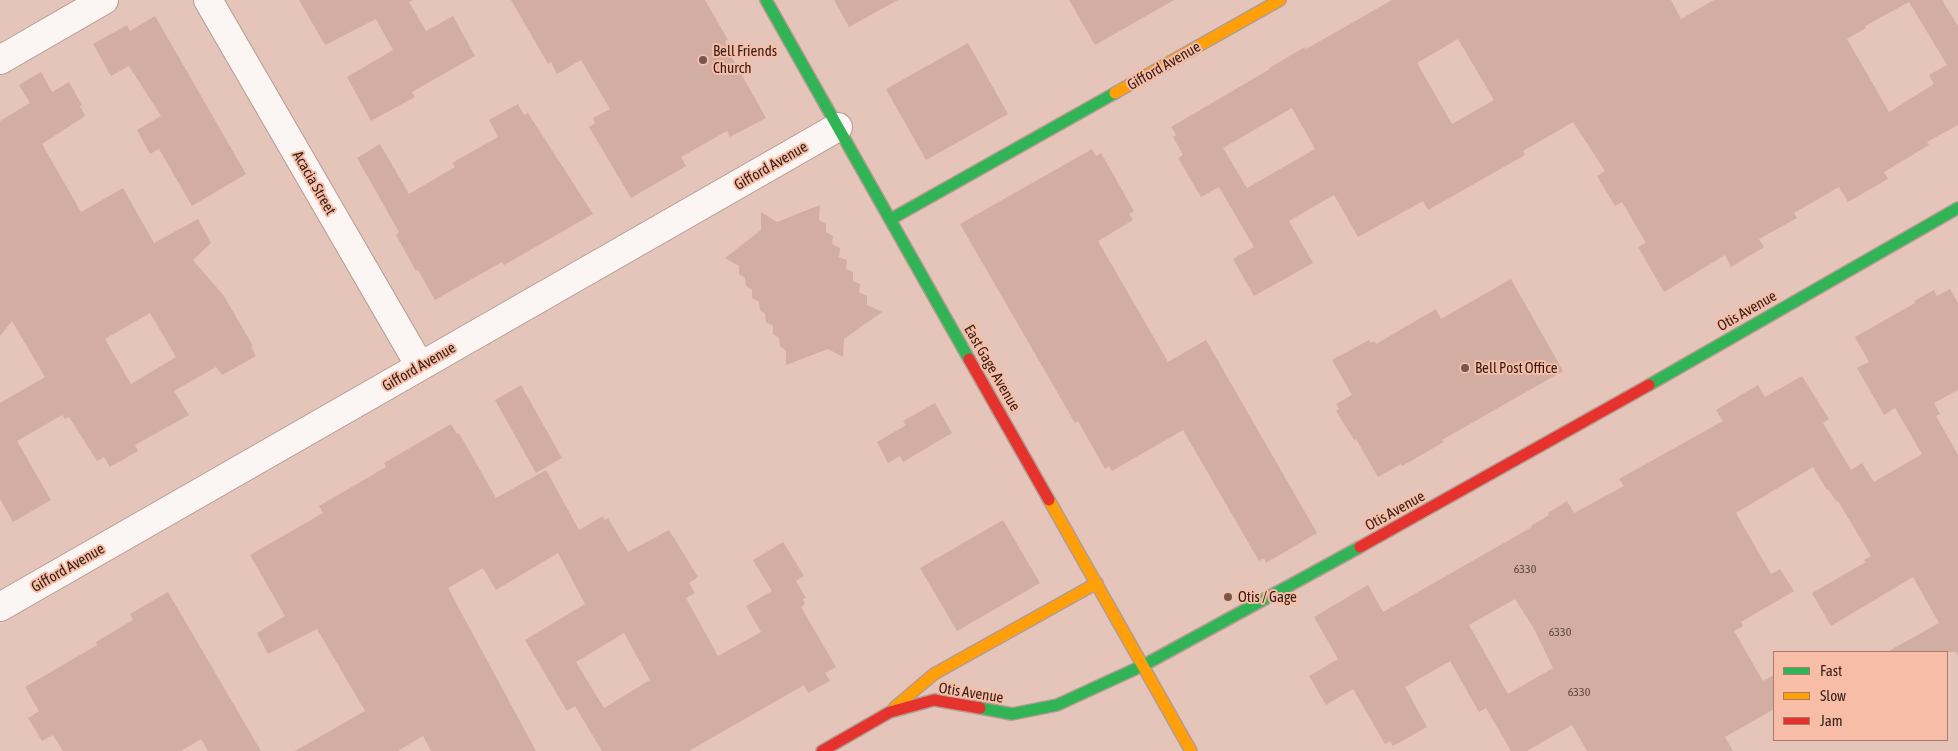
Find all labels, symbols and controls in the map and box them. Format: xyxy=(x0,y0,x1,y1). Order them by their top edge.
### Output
street label: Gifford Avenue xyxy=(1124,38,1204,94)
place label: Bell Friends Church xyxy=(713,42,777,77)
marker: Bell Friends Church xyxy=(697,54,709,66)
street label: Gifford Avenue xyxy=(731,138,811,194)
street label: Acacia Street xyxy=(289,148,339,218)
street label: Otis Avenue xyxy=(1714,287,1780,335)
street label: East Gage Avenue xyxy=(960,322,1024,414)
street label: Gifford Avenue xyxy=(379,339,459,395)
place label: Bell Post Office xyxy=(1475,359,1558,377)
marker: Bell Post Office xyxy=(1459,362,1471,374)
street label: Otis Avenue xyxy=(1362,487,1428,535)
street label: Gifford Avenue xyxy=(28,540,108,596)
house number: 6330 xyxy=(1514,562,1536,576)
place label: Otis / Gage xyxy=(1238,588,1297,606)
marker: Otis / Gage xyxy=(1222,591,1234,603)
house number: 6330 xyxy=(1549,625,1571,639)
legend xyxy=(1773,651,1948,741)
text: Fast xyxy=(1820,662,1842,679)
street label: Otis Avenue xyxy=(937,679,1005,707)
house number: 6330 xyxy=(1568,685,1590,699)
text: Slow xyxy=(1820,687,1846,704)
text: Jam xyxy=(1820,712,1843,729)

